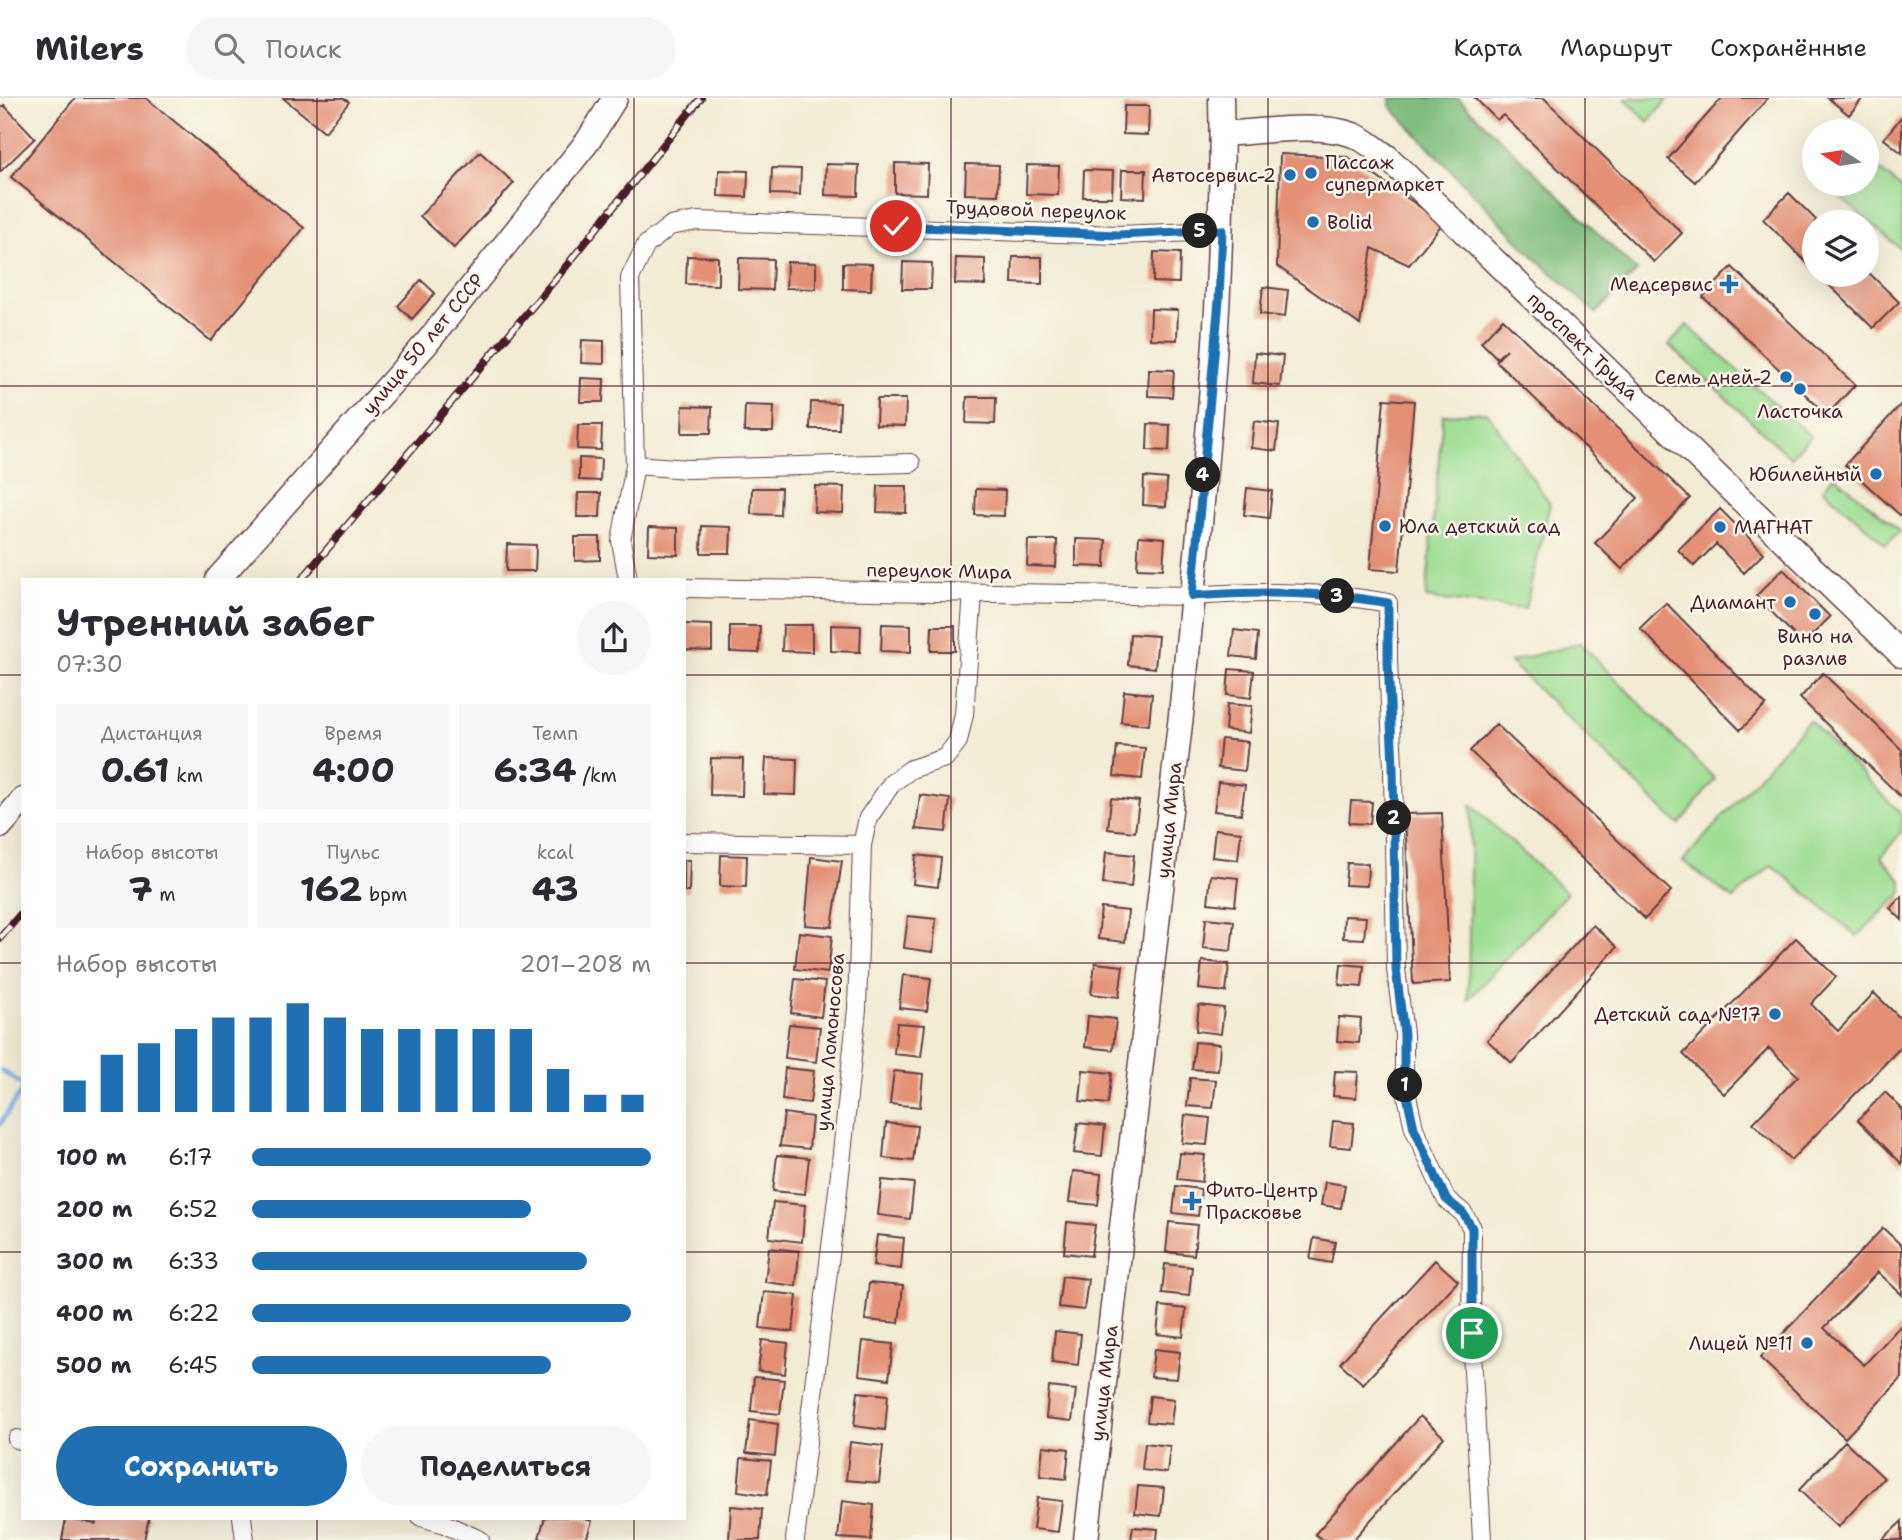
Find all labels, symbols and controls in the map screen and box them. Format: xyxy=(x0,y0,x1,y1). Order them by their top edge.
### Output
search box xyxy=(186,17,676,80)
text: Milers xyxy=(35,26,144,71)
icon: search xyxy=(210,29,248,67)
text: Поиск xyxy=(266,31,342,66)
text: Карта xyxy=(1454,32,1522,64)
text: Маршрут xyxy=(1560,32,1672,64)
text: Сохранённые xyxy=(1710,32,1867,64)
north arrow xyxy=(1802,119,1880,196)
map controls xyxy=(1802,119,1879,287)
place label: Пассаж супермаркет xyxy=(1325,150,1444,197)
place label: Автосервис-2 xyxy=(1151,163,1276,188)
marker: Пассаж супермаркет xyxy=(1303,165,1319,181)
marker: Автосервис-2 xyxy=(1282,167,1298,183)
street label: Трудовой переулок xyxy=(945,194,1127,226)
pin xyxy=(866,196,926,256)
icon: check xyxy=(877,207,915,245)
place label: Bolid xyxy=(1327,210,1372,235)
button: layers xyxy=(1802,210,1879,287)
pin: 5 xyxy=(1182,214,1218,248)
marker: Bolid xyxy=(1305,214,1321,230)
text: 5 xyxy=(1194,218,1205,243)
street label: улица 50 лет СССР xyxy=(357,268,489,420)
place label: Медсервис xyxy=(1610,272,1713,297)
marker: Медсервис xyxy=(1719,274,1739,294)
street label: проспект Труда xyxy=(1522,287,1644,406)
place label: Семь дней-2 xyxy=(1654,365,1772,390)
marker: Семь дней-2 xyxy=(1778,369,1794,385)
marker: Ласточка xyxy=(1792,381,1808,397)
place label: Ласточка xyxy=(1757,399,1843,424)
pin: 4 xyxy=(1186,458,1220,492)
text: 4 xyxy=(1196,462,1209,487)
place label: Юбилейный xyxy=(1749,462,1862,487)
marker: Юбилейный xyxy=(1868,466,1884,482)
place label: Юла детский сад xyxy=(1399,514,1560,539)
place label: МАГНАТ xyxy=(1734,515,1813,540)
marker: Юла детский сад xyxy=(1377,518,1393,534)
marker: МАГНАТ xyxy=(1712,519,1728,535)
street label: переулок Мира xyxy=(866,557,1012,585)
pin: 3 xyxy=(1320,578,1354,614)
text: 3 xyxy=(1330,583,1343,608)
place label: Диамант xyxy=(1690,590,1776,615)
marker: Диамант xyxy=(1782,594,1798,610)
text: Утренний забег xyxy=(56,597,374,648)
button: share xyxy=(577,601,651,675)
marker: Вино на разлив xyxy=(1807,606,1823,622)
place label: Вино на разлив xyxy=(1777,624,1853,671)
text: 07:30 xyxy=(56,649,123,679)
text: Дистанция xyxy=(101,721,203,746)
text: Время xyxy=(325,721,382,746)
text: Темп xyxy=(532,721,578,746)
text: 0.61 xyxy=(100,746,170,793)
text: 4:00 xyxy=(312,746,395,793)
text: 6:34 xyxy=(493,746,576,793)
street label: улица Мира xyxy=(1150,760,1188,880)
text: km xyxy=(170,763,203,788)
text: /km xyxy=(576,763,617,788)
pin: 2 xyxy=(1376,800,1412,836)
text: 2 xyxy=(1387,805,1400,830)
text: Набор высоты xyxy=(85,840,218,865)
text: Пульс xyxy=(327,840,380,865)
text: kcal xyxy=(537,840,574,865)
text: 7 xyxy=(128,865,153,912)
text: 162 xyxy=(300,865,363,912)
text: 43 xyxy=(532,865,579,912)
text: m xyxy=(153,882,176,907)
text: bpm xyxy=(363,882,407,907)
text: Набор высоты xyxy=(56,949,217,979)
text: 201–208 m xyxy=(520,949,651,979)
street label: улица Ломоносова xyxy=(810,952,850,1132)
place label: Детский сад №17 xyxy=(1594,1002,1761,1027)
marker: Детский сад №17 xyxy=(1767,1006,1783,1022)
pin: 1 xyxy=(1388,1068,1422,1102)
text: 1 xyxy=(1400,1072,1409,1097)
text: 100 m xyxy=(56,1142,127,1172)
text: 6:17 xyxy=(168,1142,213,1172)
place label: Фито-Центр Прасковье xyxy=(1206,1178,1318,1225)
marker: Фито-Центр Прасковье xyxy=(1184,1193,1200,1209)
text: 200 m xyxy=(56,1194,133,1224)
text: 6:52 xyxy=(168,1194,218,1224)
text: 300 m xyxy=(56,1246,133,1276)
text: 6:33 xyxy=(168,1246,219,1276)
text: 400 m xyxy=(56,1298,133,1328)
text: 6:22 xyxy=(168,1298,219,1328)
pin xyxy=(1442,1303,1502,1363)
icon: arrive xyxy=(1453,1314,1491,1352)
street label: улица Мира xyxy=(1084,1323,1124,1443)
place label: Лицей №11 xyxy=(1689,1331,1793,1356)
marker: Лицей №11 xyxy=(1799,1335,1815,1351)
text: 500 m xyxy=(56,1350,131,1380)
text: 6:45 xyxy=(168,1350,218,1380)
button: Сохранить xyxy=(56,1426,347,1506)
button: Поделиться xyxy=(361,1426,651,1506)

